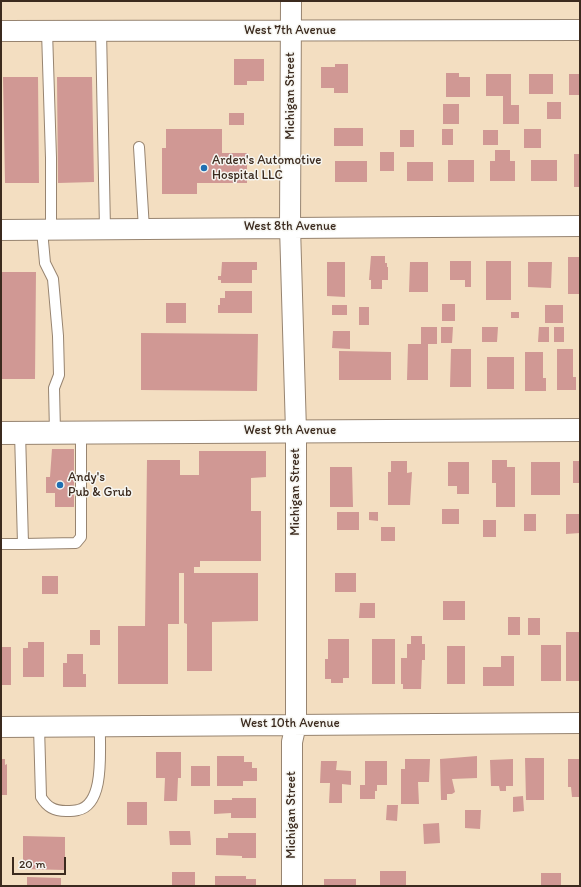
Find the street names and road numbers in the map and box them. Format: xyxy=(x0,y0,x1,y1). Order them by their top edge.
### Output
street label: West 7th Avenue xyxy=(244,23,336,39)
street label: Michigan Street xyxy=(283,52,299,140)
street label: West 8th Avenue xyxy=(244,219,336,235)
street label: West 9th Avenue xyxy=(244,423,336,439)
street label: Michigan Street xyxy=(288,448,304,536)
street label: West 10th Avenue xyxy=(240,716,340,732)
street label: Michigan Street xyxy=(284,771,300,859)

